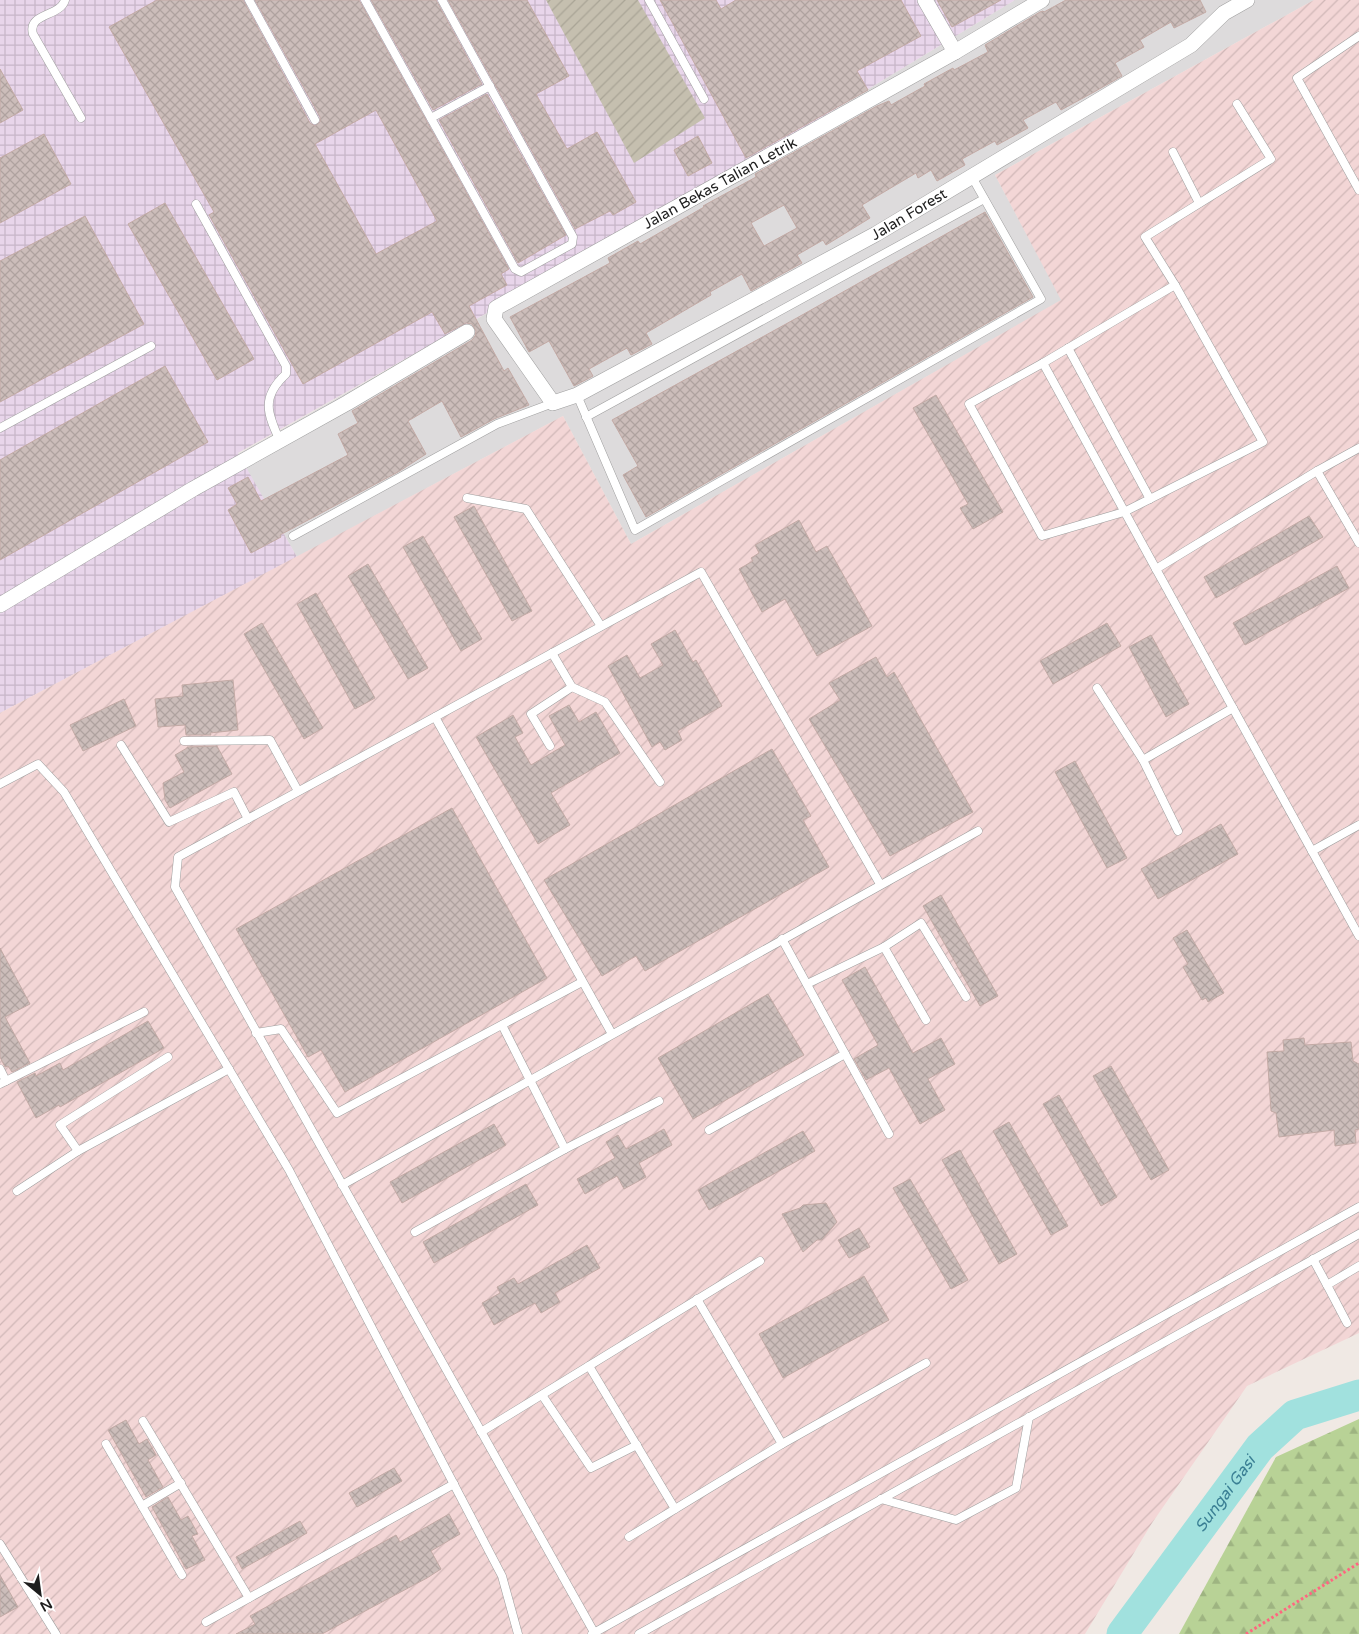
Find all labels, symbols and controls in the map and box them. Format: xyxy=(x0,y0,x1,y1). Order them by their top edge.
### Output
street label: Jalan Bekas Talian Letrik xyxy=(640,133,800,233)
street label: Jalan Forest xyxy=(868,184,950,244)
water label: Sungai Gasi xyxy=(1191,1451,1261,1536)
north arrow xyxy=(15,1569,65,1619)
text: N xyxy=(37,1595,55,1615)

